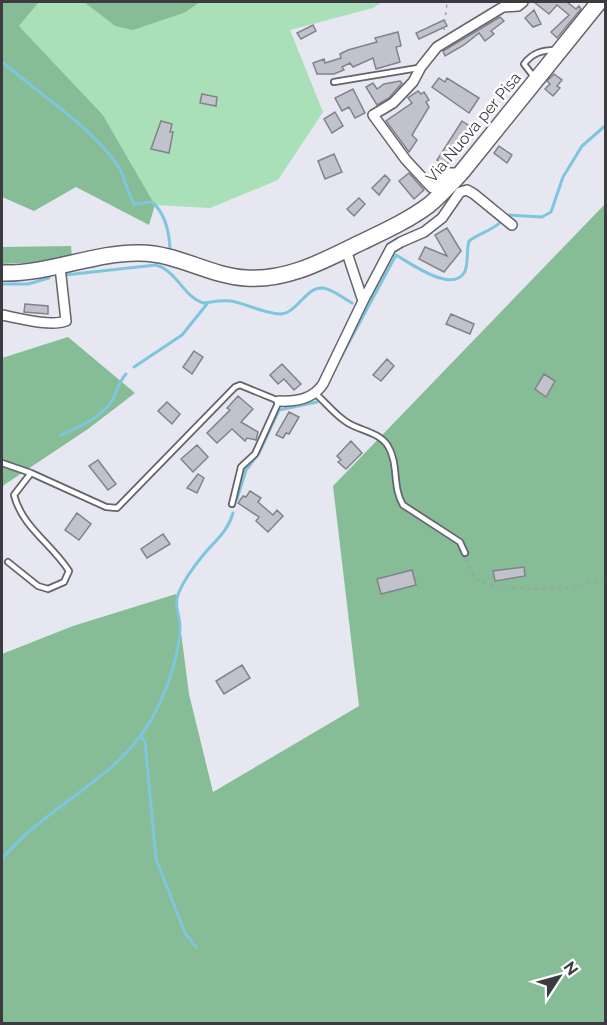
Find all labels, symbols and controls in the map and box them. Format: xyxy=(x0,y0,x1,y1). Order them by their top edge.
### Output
street label: Via Nuova per Pisa xyxy=(422,68,525,186)
north arrow xyxy=(529,947,589,1007)
text: N xyxy=(559,958,582,979)

